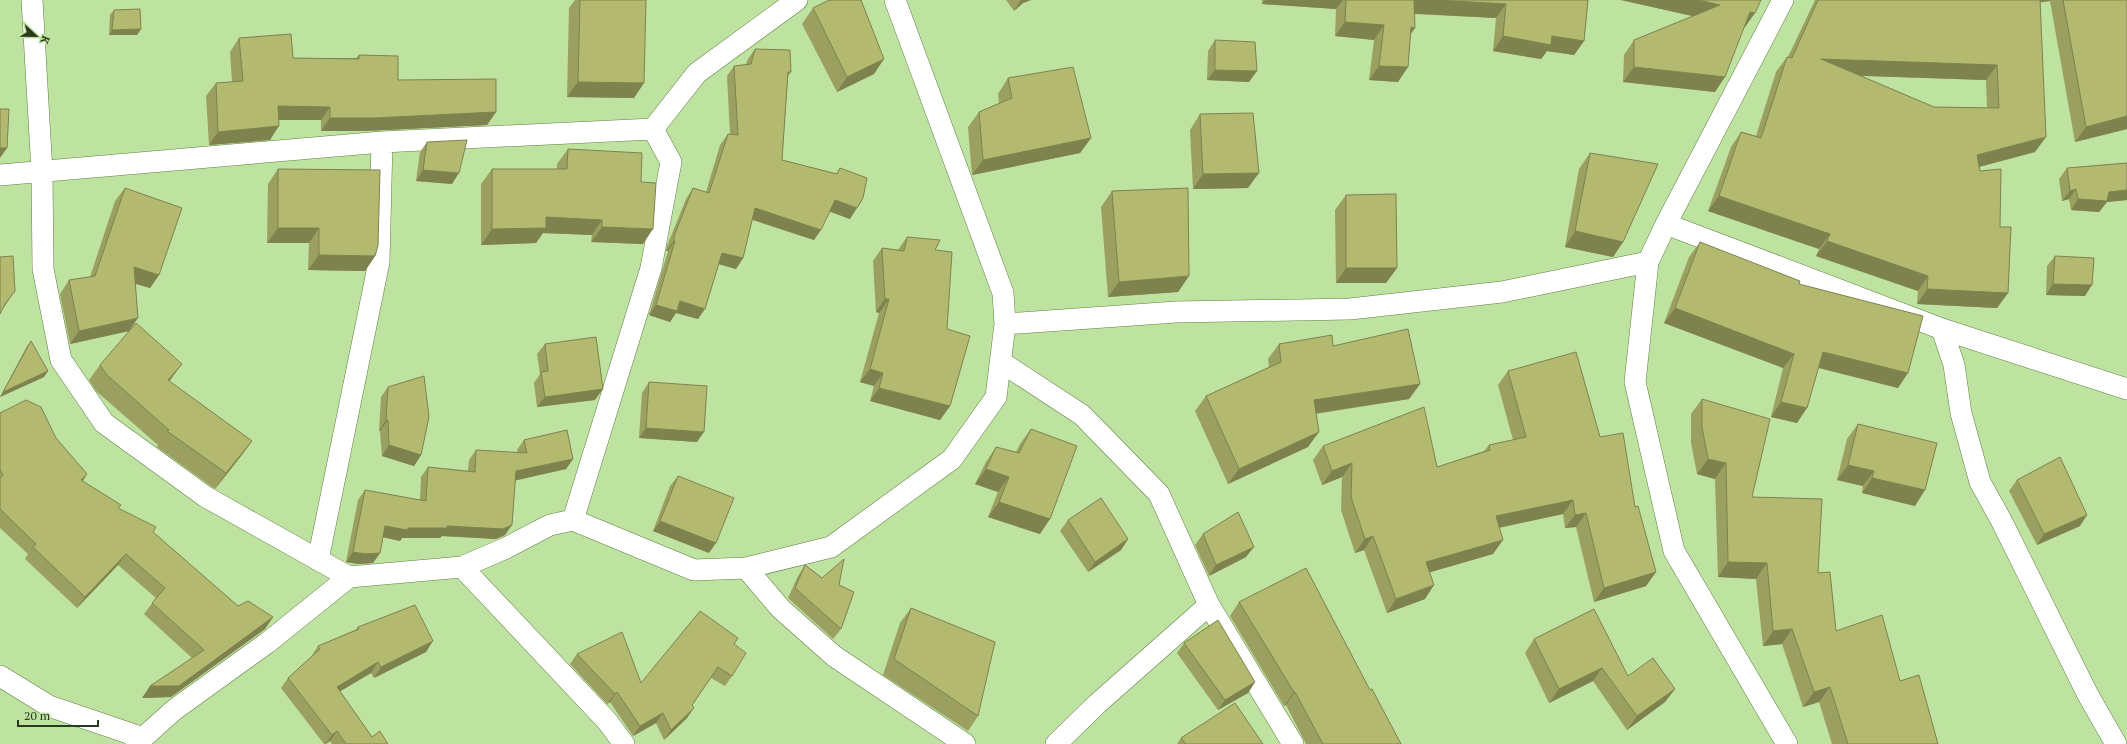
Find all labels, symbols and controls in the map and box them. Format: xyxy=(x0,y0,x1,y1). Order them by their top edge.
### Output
north arrow xyxy=(16,16,56,56)
text: K xyxy=(37,34,53,46)
scale bar xyxy=(18,702,98,728)
text: 20 m xyxy=(24,708,51,723)

